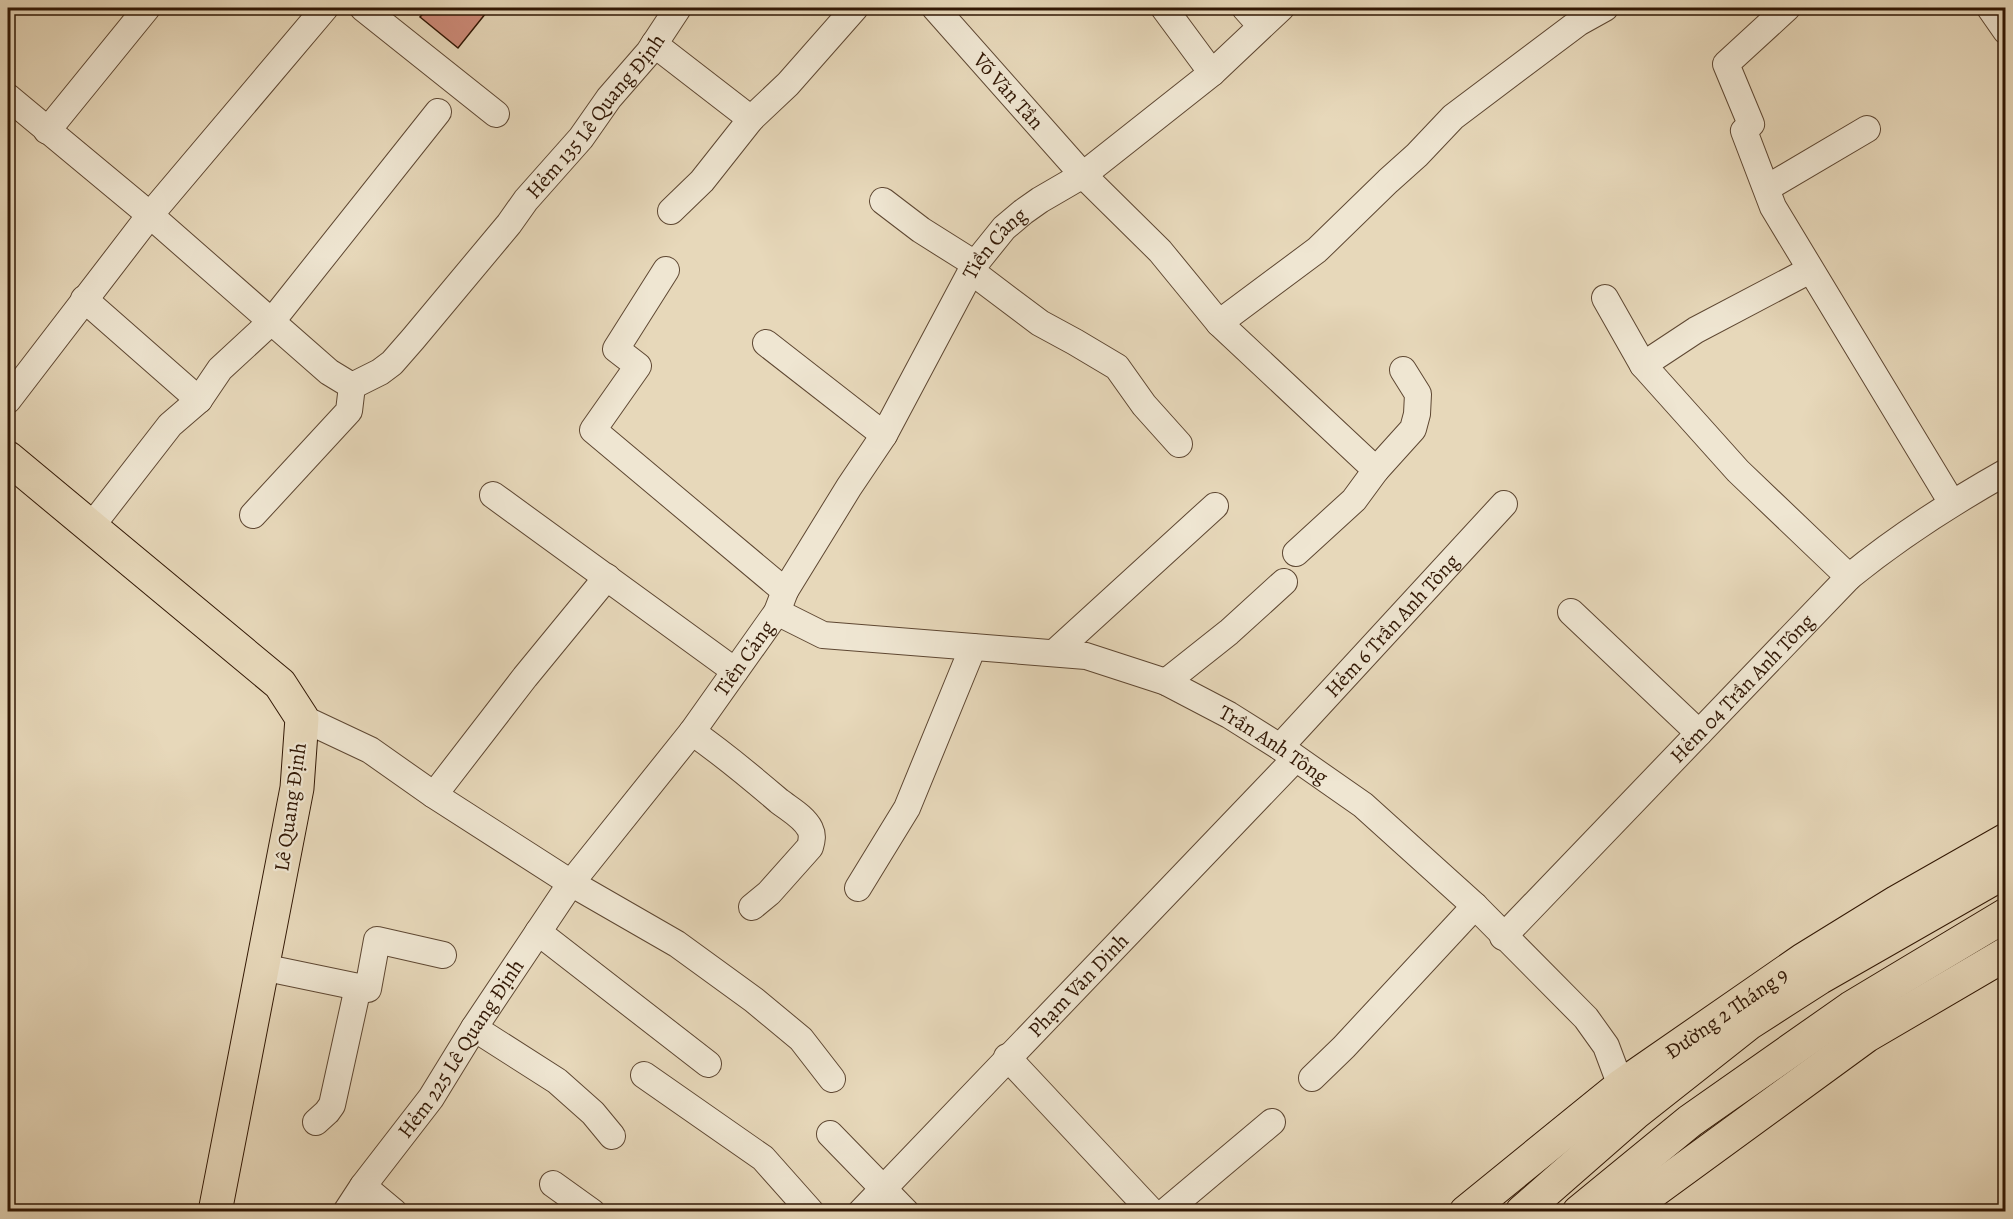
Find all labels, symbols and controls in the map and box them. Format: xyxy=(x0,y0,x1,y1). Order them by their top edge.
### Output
street label: Hẻm 135 Lê Quang Định xyxy=(520,28,671,205)
street label: Võ Văn Tần xyxy=(966,46,1050,136)
street label: Tiền Cảng xyxy=(956,201,1033,284)
street label: Hẻm 6 Trần Anh Tông xyxy=(1318,547,1465,704)
street label: Hẻm 04 Trần Anh Tông xyxy=(1664,607,1821,769)
street label: Tiền Cảng xyxy=(708,614,781,702)
street label: Trần Anh Tông xyxy=(1214,698,1334,791)
street label: Lê Quang Định xyxy=(267,741,313,873)
street label: Phạm Văn Dinh xyxy=(1022,927,1135,1043)
street label: Hẻm 225 Lê Quang Định xyxy=(391,953,530,1144)
street label: Đường 2 Tháng 9 xyxy=(1659,960,1794,1066)

